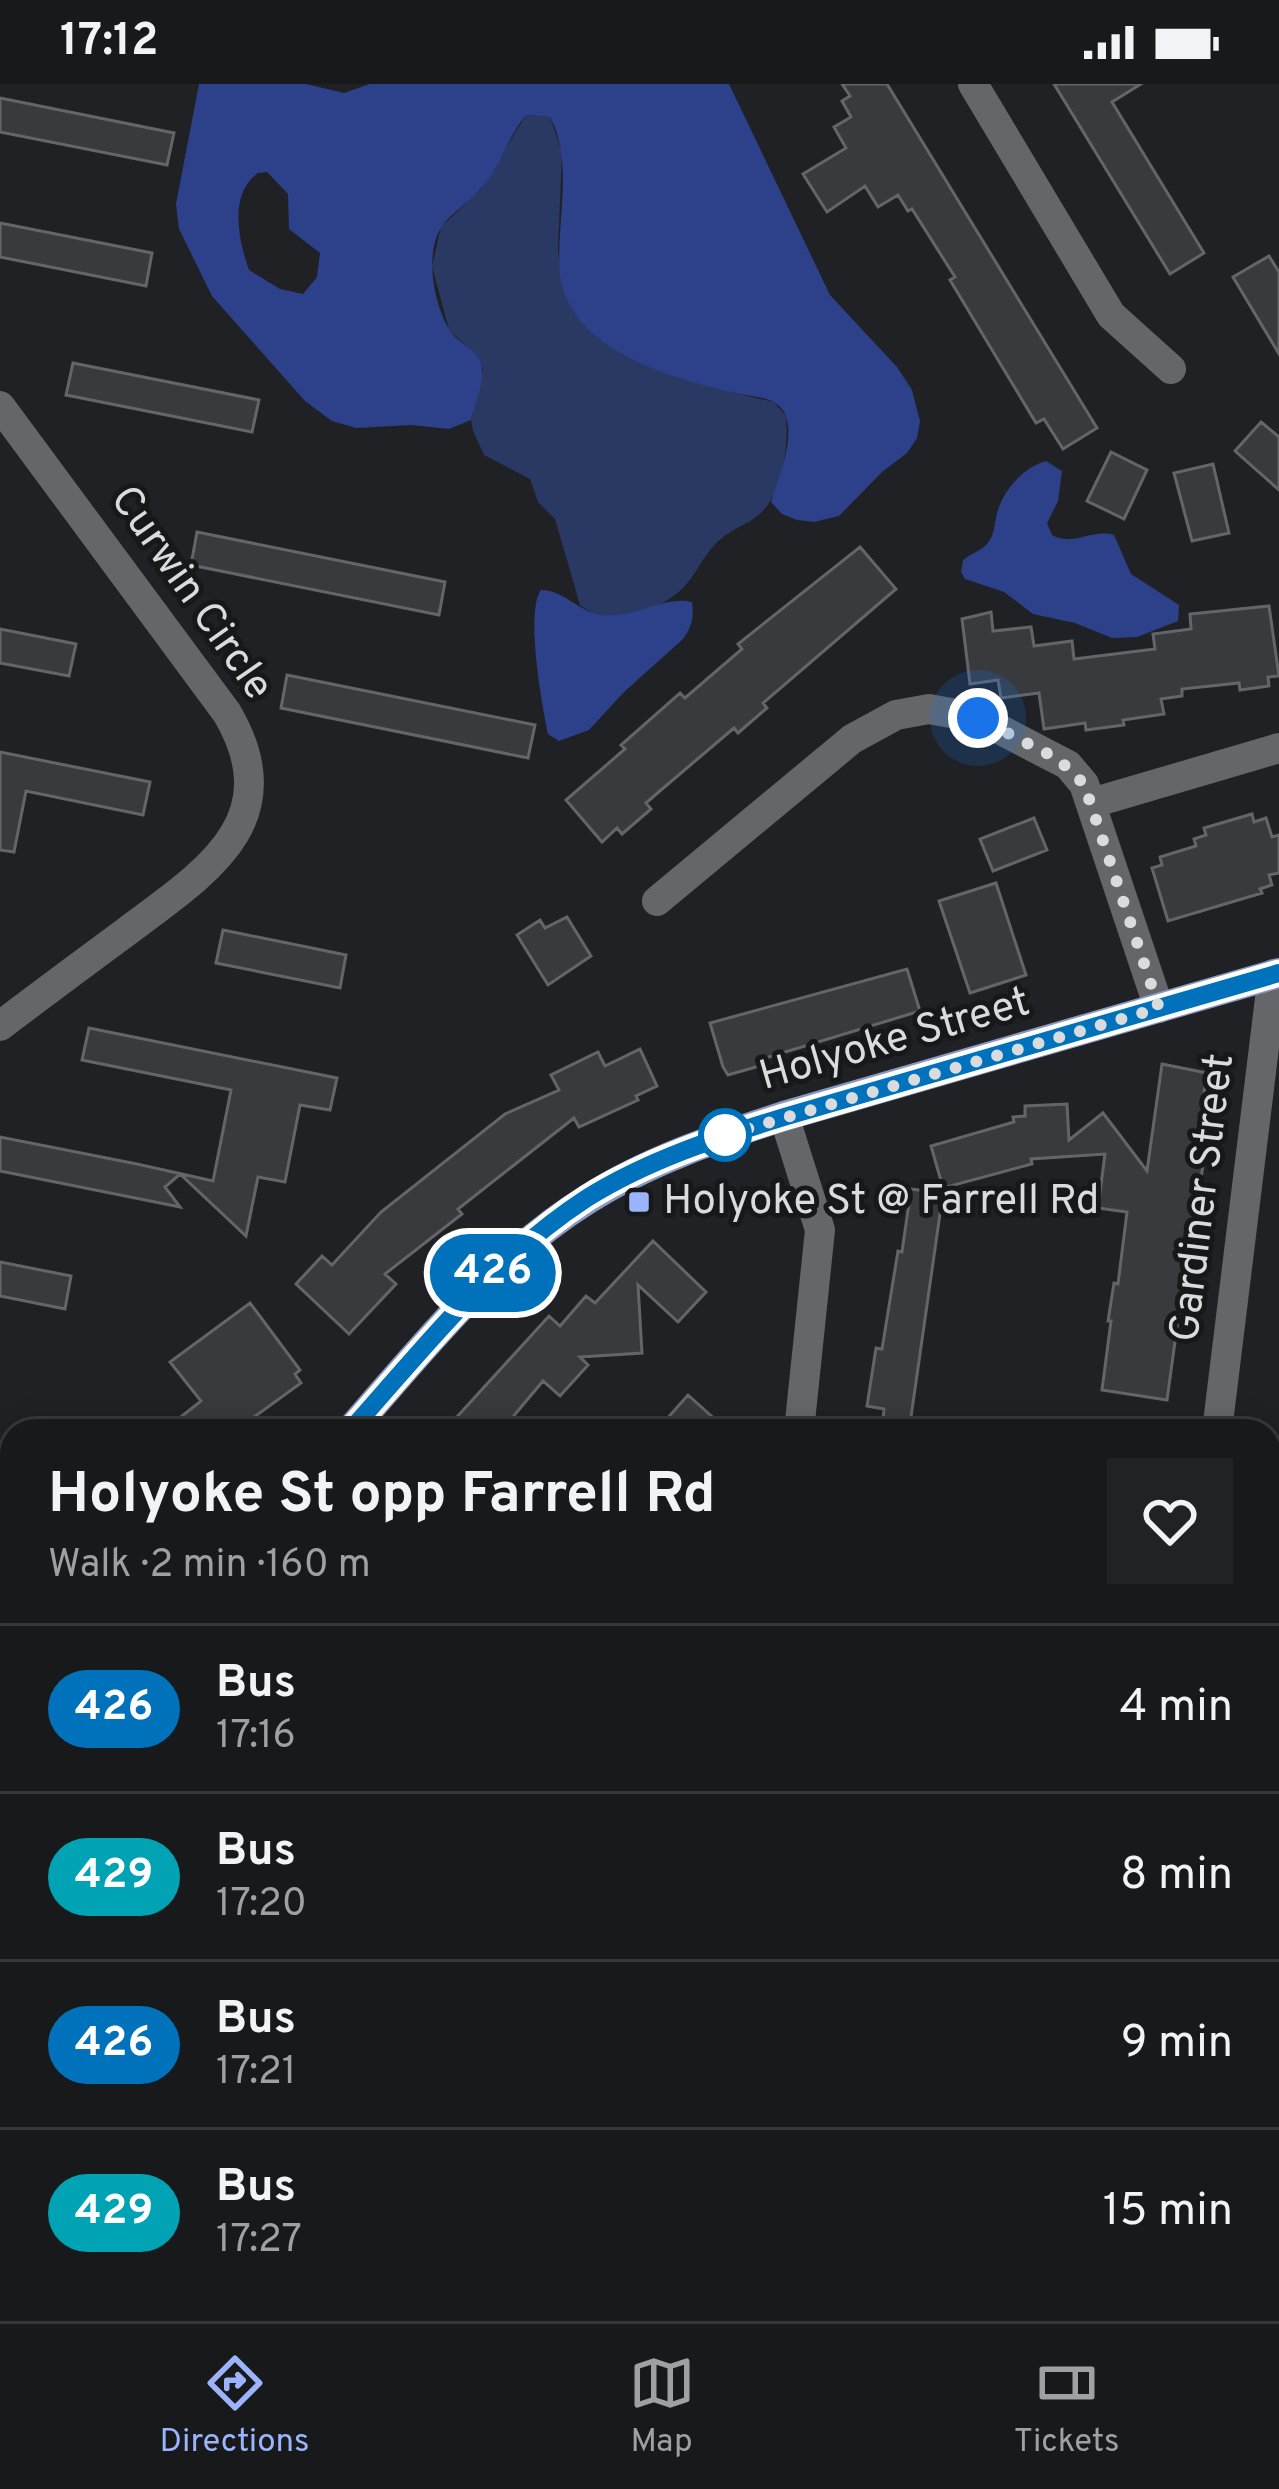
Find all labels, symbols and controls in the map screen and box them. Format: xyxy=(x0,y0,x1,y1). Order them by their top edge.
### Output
text: 17:12 xyxy=(60,14,159,71)
street label: Curwin Circle xyxy=(97,477,283,711)
your location xyxy=(948,688,1008,748)
street label: Holyoke Street xyxy=(754,977,1036,1105)
street label: Gardiner Street xyxy=(1160,1051,1248,1345)
unlabelled marker xyxy=(700,1110,750,1160)
place label: Holyoke St @ Farrell Rd xyxy=(663,1176,1099,1229)
marker: Holyoke St @ Farrell Rd xyxy=(626,1189,652,1215)
line badge: 426 xyxy=(424,1234,562,1312)
text: 426 xyxy=(454,1246,532,1299)
button: heart xyxy=(1107,1458,1233,1584)
text: Holyoke St opp Farrell Rd xyxy=(48,1461,716,1533)
text: Walk · 2 min · 160 m xyxy=(48,1542,371,1591)
text: Bus xyxy=(216,1656,296,1713)
text: 4 min xyxy=(1120,1680,1233,1737)
text: 426 xyxy=(75,1682,153,1735)
text: 17:16 xyxy=(216,1713,296,1762)
text: Bus xyxy=(216,1824,296,1881)
text: 8 min xyxy=(1120,1848,1233,1905)
text: 429 xyxy=(75,1850,153,1903)
text: 17:20 xyxy=(216,1881,307,1930)
text: Bus xyxy=(216,1992,296,2049)
text: 9 min xyxy=(1121,2016,1233,2073)
text: 426 xyxy=(75,2018,153,2071)
text: 17:21 xyxy=(216,2049,296,2098)
text: Bus xyxy=(216,2160,296,2217)
text: 15 min xyxy=(1103,2184,1233,2241)
text: 429 xyxy=(75,2186,153,2239)
text: 17:27 xyxy=(216,2217,302,2266)
tab: Directions xyxy=(160,2350,309,2464)
tab: Map xyxy=(629,2350,695,2464)
tab: Tickets xyxy=(1014,2350,1119,2464)

